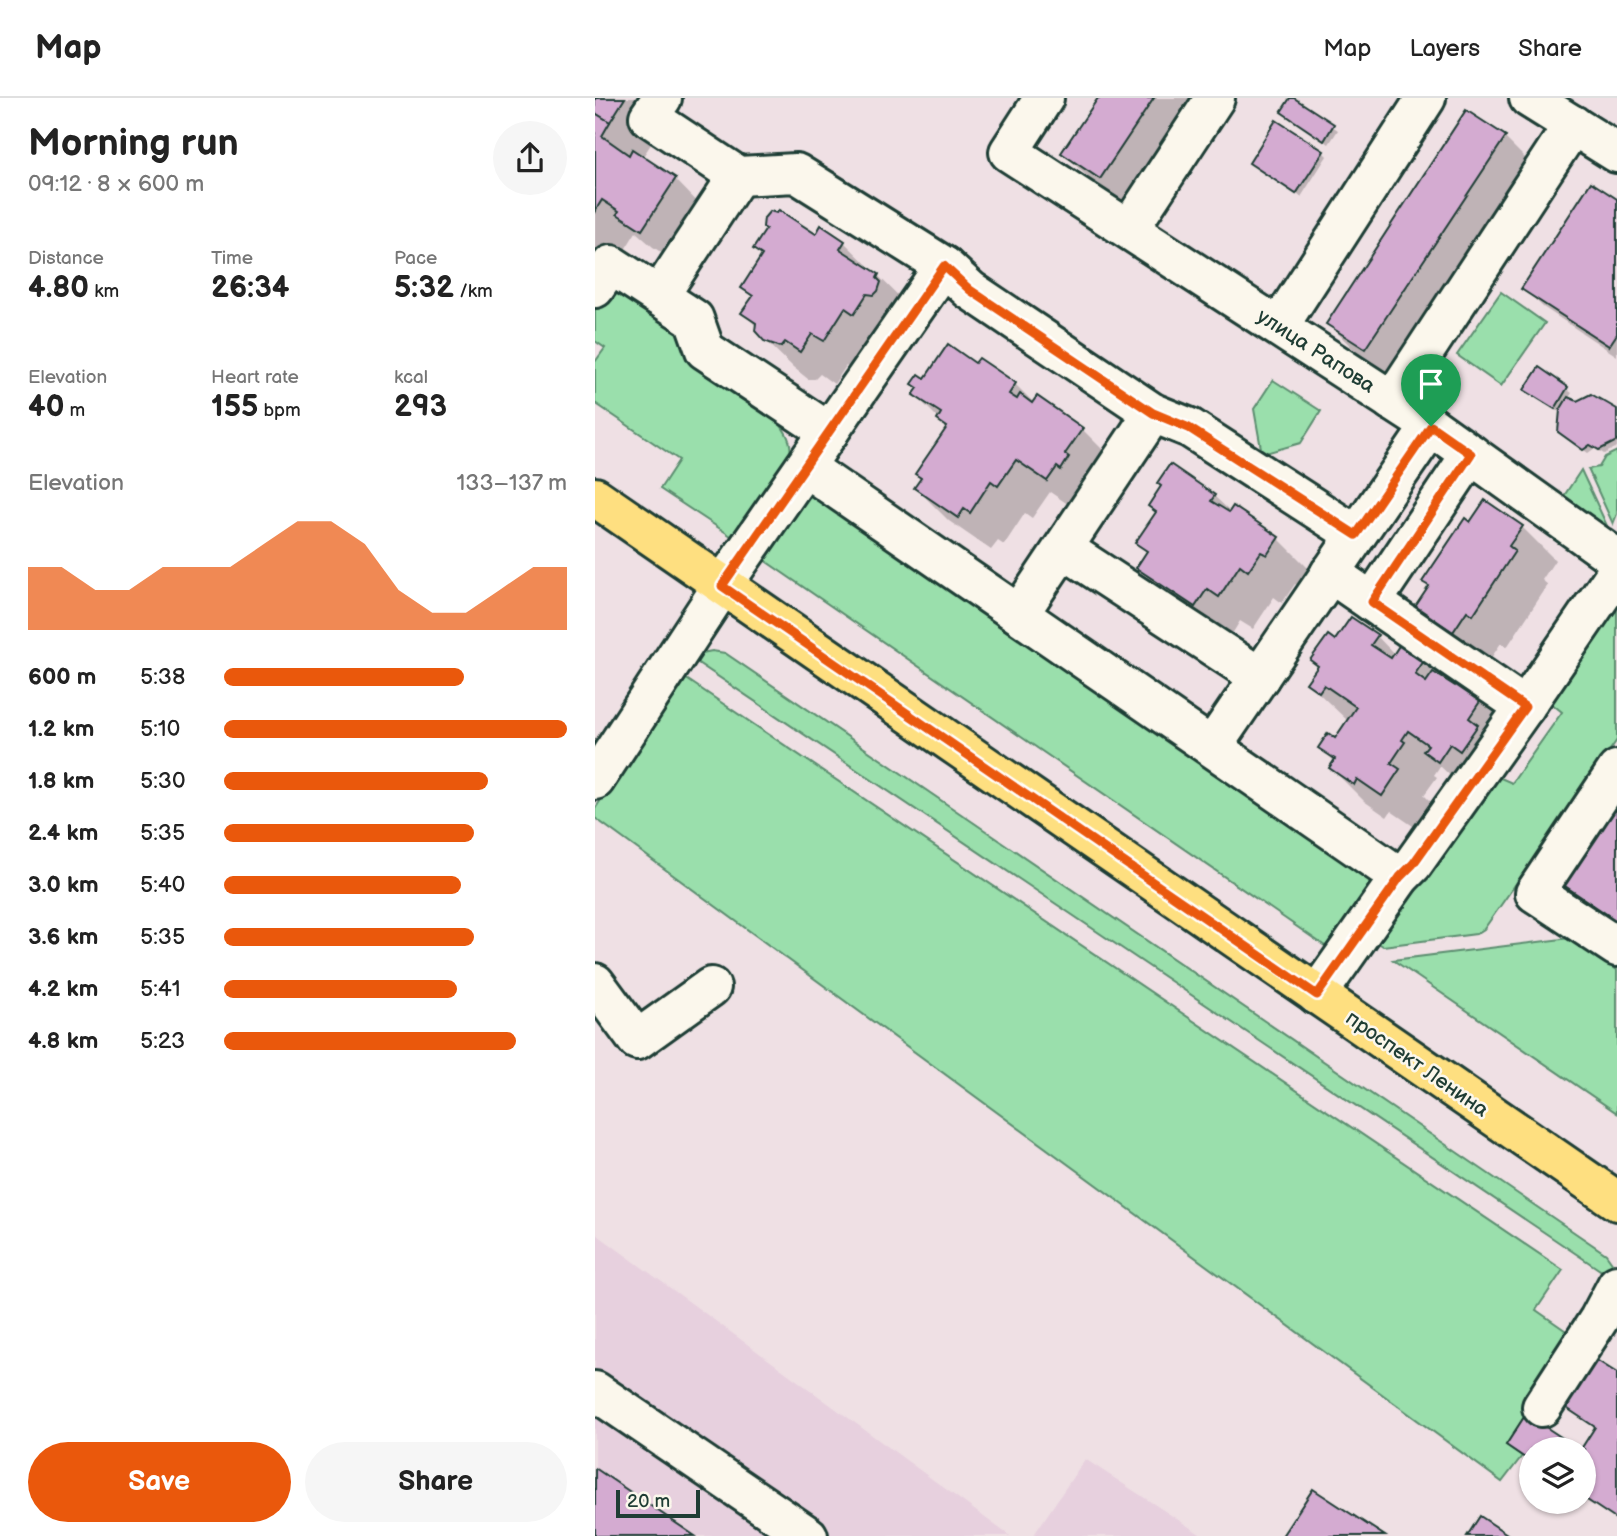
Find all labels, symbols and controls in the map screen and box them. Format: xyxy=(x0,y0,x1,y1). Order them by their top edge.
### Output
text: Map xyxy=(35,28,101,68)
text: Map xyxy=(1323,34,1371,63)
text: Layers xyxy=(1409,34,1480,63)
text: Share xyxy=(1518,34,1582,63)
text: Morning run xyxy=(28,121,239,166)
button: share xyxy=(493,121,567,195)
text: 09:12 · 8 × 600 m xyxy=(28,170,204,198)
text: Distance xyxy=(28,247,104,270)
text: Time xyxy=(211,247,253,270)
text: Pace xyxy=(394,247,437,270)
text: 4.80 xyxy=(28,270,89,306)
text: 26:34 xyxy=(211,270,290,306)
text: 5:32 xyxy=(394,270,454,306)
text: km xyxy=(89,280,119,303)
text: /km xyxy=(454,280,493,303)
street label: улица Рапова xyxy=(1252,303,1380,399)
pin xyxy=(1401,354,1461,426)
icon: arrive xyxy=(1412,365,1450,403)
text: Elevation xyxy=(28,366,107,389)
text: Heart rate xyxy=(211,366,299,389)
text: kcal xyxy=(394,366,428,389)
text: 40 xyxy=(28,389,64,425)
text: 155 xyxy=(211,389,258,425)
text: 293 xyxy=(394,389,447,425)
text: m xyxy=(64,399,85,422)
text: bpm xyxy=(258,399,301,422)
text: Elevation xyxy=(28,469,124,497)
text: 133–137 m xyxy=(456,469,567,497)
text: 600 m xyxy=(28,663,96,691)
text: 5:38 xyxy=(140,663,185,691)
text: 1.2 km xyxy=(28,715,94,743)
text: 5:10 xyxy=(140,715,180,743)
text: 1.8 km xyxy=(28,767,94,795)
text: 5:30 xyxy=(140,767,186,795)
text: 2.4 km xyxy=(28,819,98,847)
text: 5:35 xyxy=(140,819,185,847)
text: 3.0 km xyxy=(28,871,99,899)
text: 5:40 xyxy=(140,871,185,899)
text: 3.6 km xyxy=(28,923,98,951)
text: 5:35 xyxy=(140,923,185,951)
text: 4.2 km xyxy=(28,975,98,1003)
text: 5:41 xyxy=(140,975,181,1003)
street label: проспект Ленина xyxy=(1341,1005,1494,1123)
text: 4.8 km xyxy=(28,1027,98,1055)
text: 5:23 xyxy=(140,1027,185,1055)
map controls xyxy=(1519,1437,1596,1514)
button: layers xyxy=(1519,1437,1596,1514)
button: Save xyxy=(28,1442,291,1522)
button: Share xyxy=(305,1442,567,1522)
scale bar xyxy=(616,1487,700,1519)
text: 20 m xyxy=(627,1490,670,1513)

